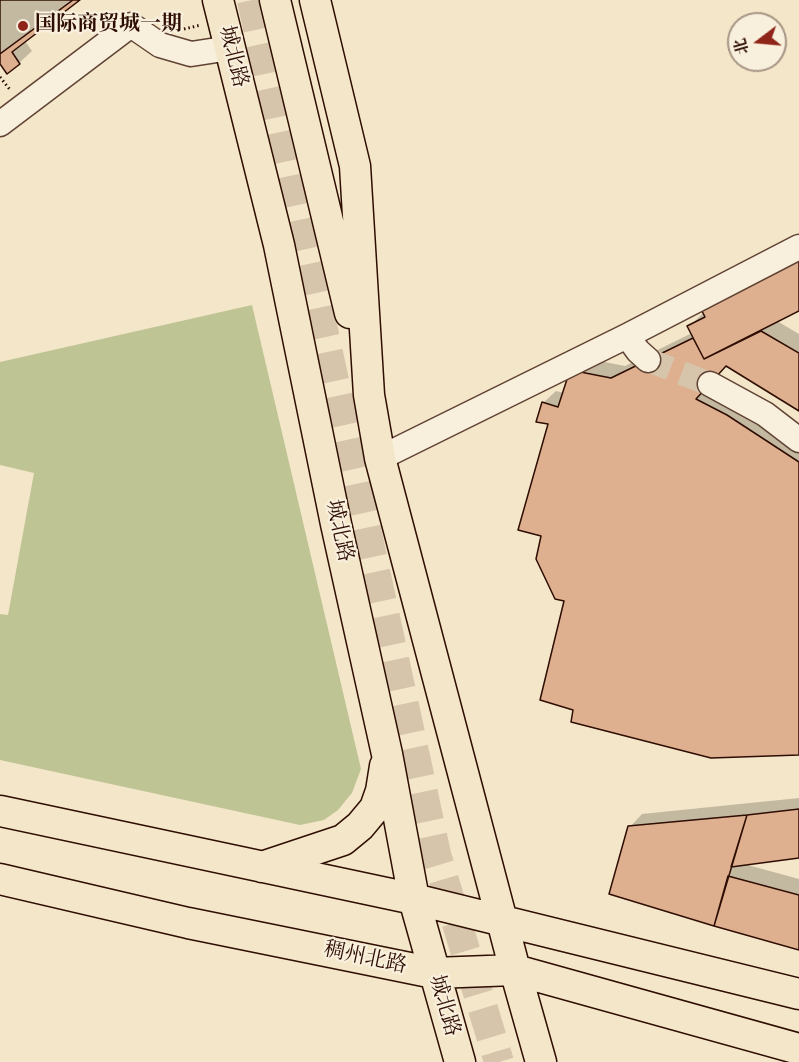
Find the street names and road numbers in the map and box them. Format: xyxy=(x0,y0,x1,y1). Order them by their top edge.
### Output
street label: 城北路 xyxy=(212,23,252,91)
street label: 城北路 xyxy=(319,498,357,564)
street label: 稠州北路 xyxy=(321,938,409,980)
street label: 城北路 xyxy=(422,972,464,1040)

